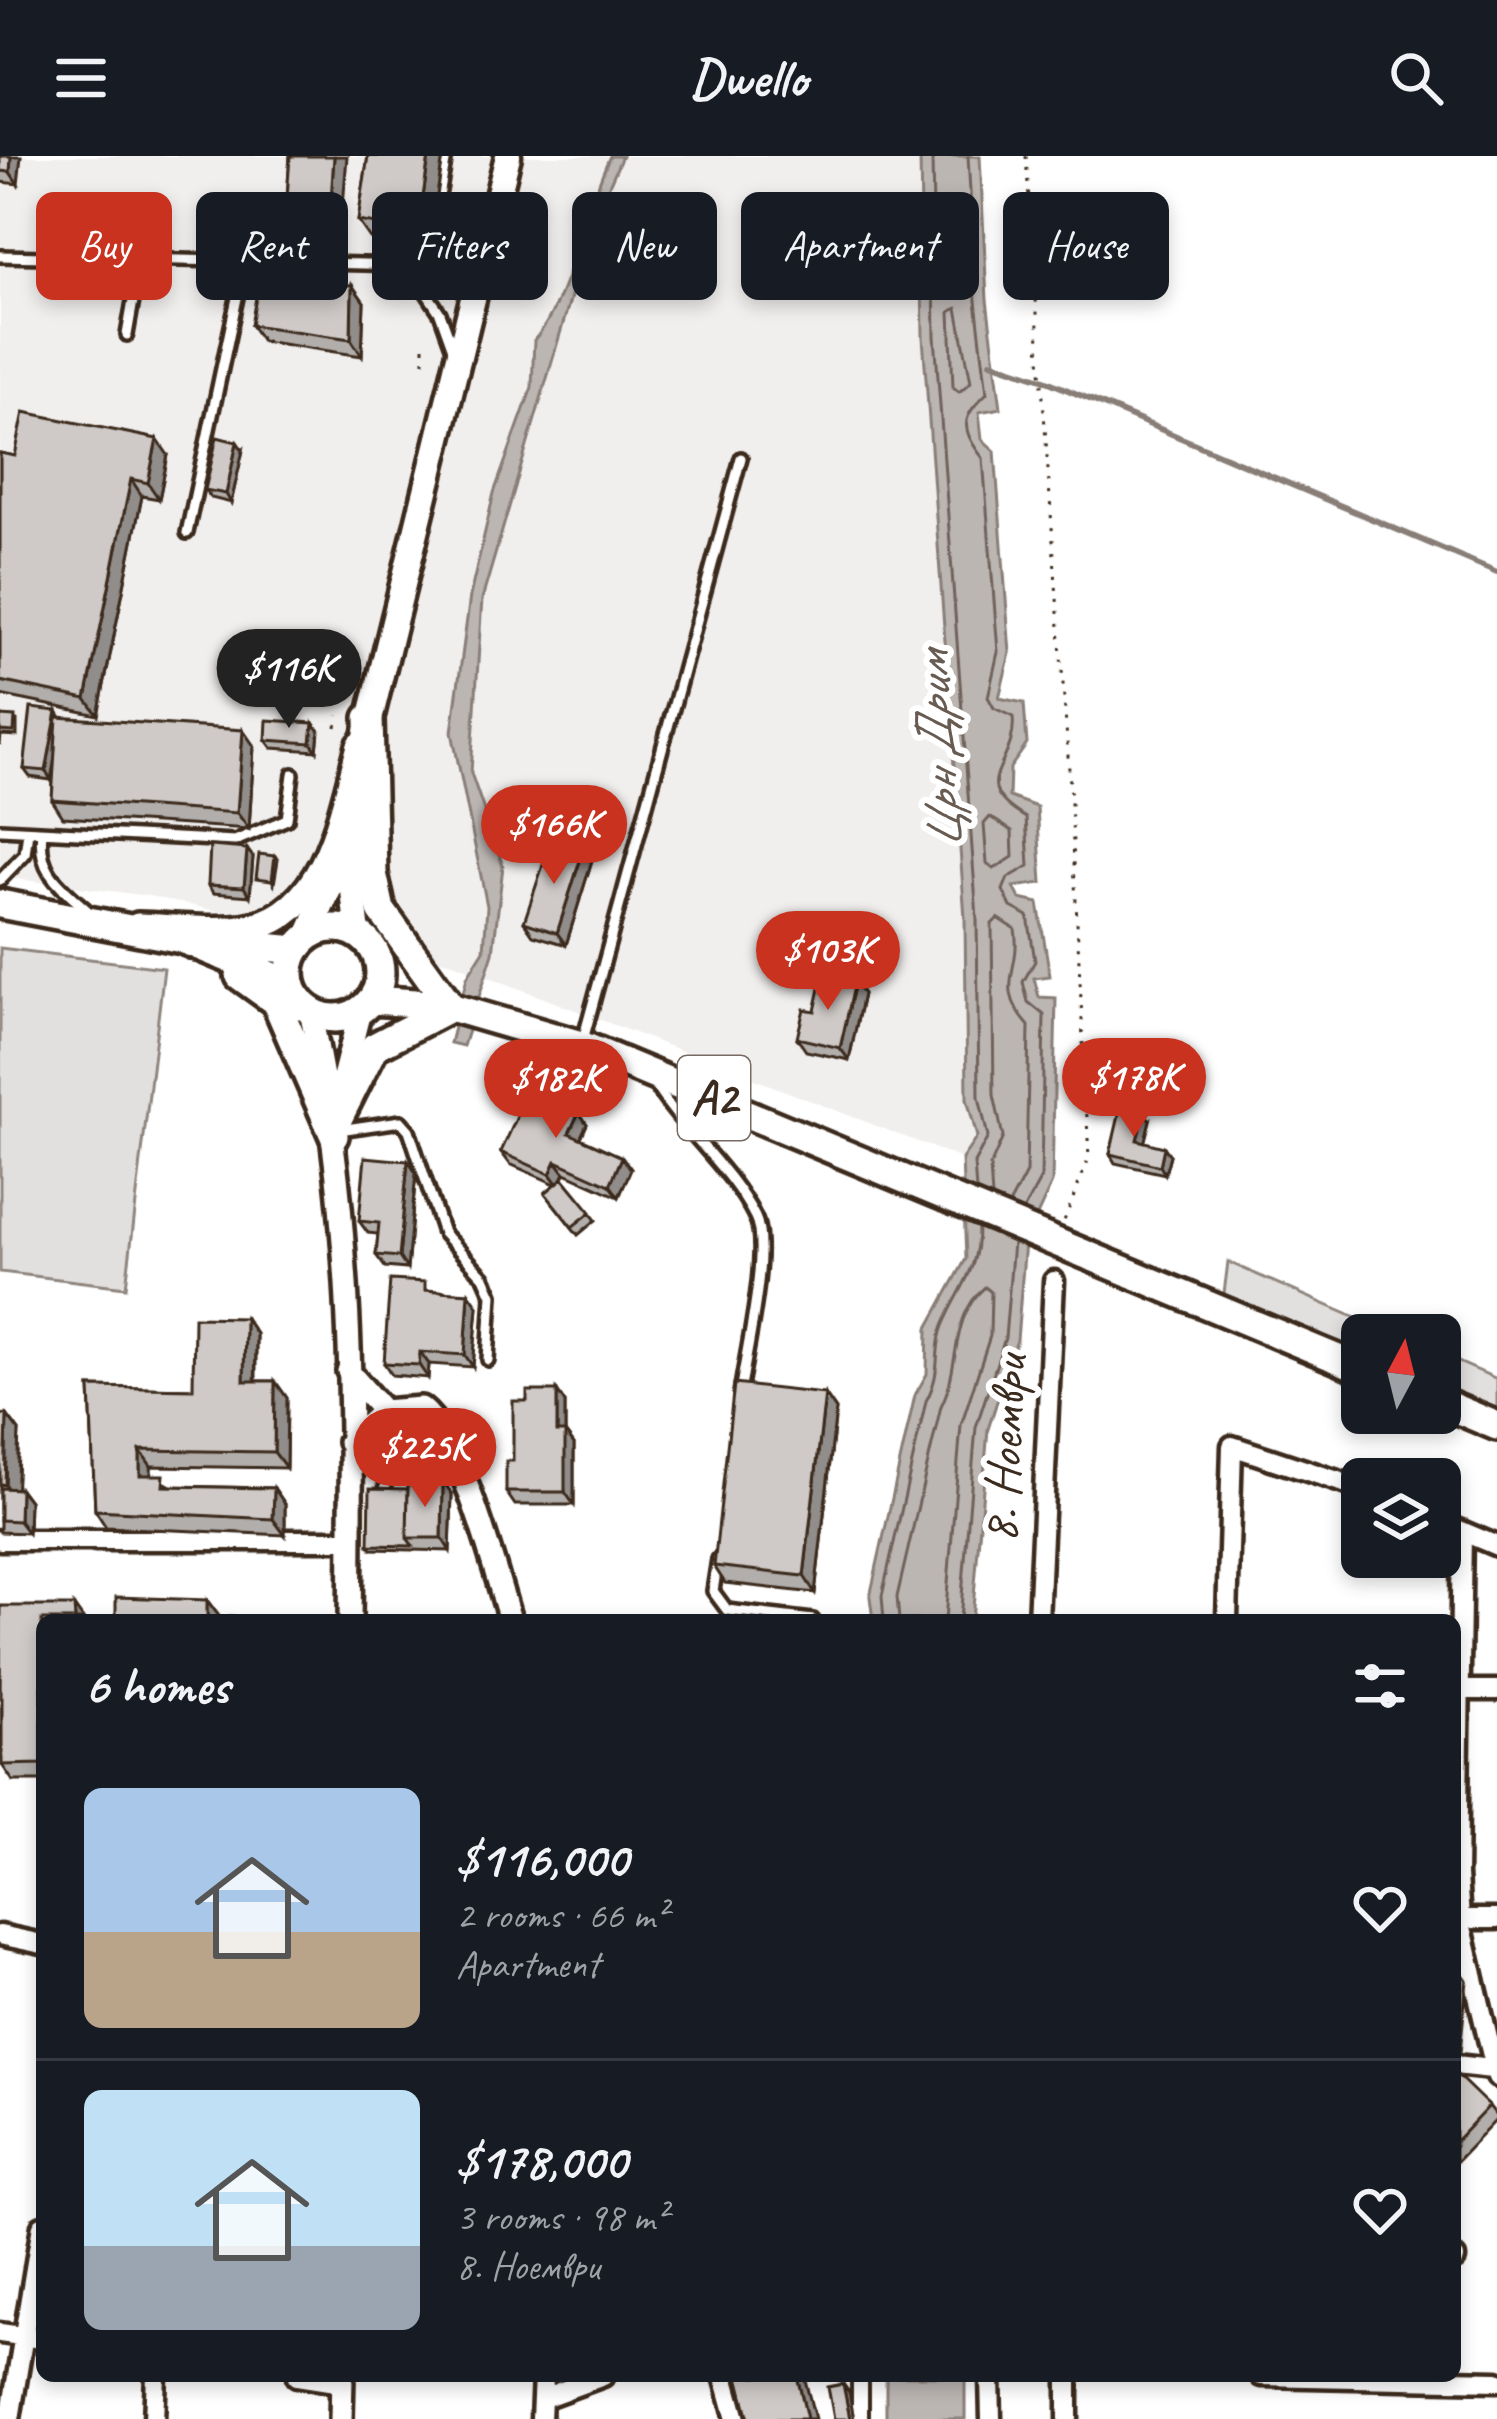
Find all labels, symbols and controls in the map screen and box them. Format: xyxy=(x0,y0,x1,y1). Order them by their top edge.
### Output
text: Dwello xyxy=(690,44,807,112)
icon: menu xyxy=(48,45,114,111)
icon: search xyxy=(1383,45,1449,111)
chip: Buy xyxy=(36,192,172,300)
chip: Rent xyxy=(196,192,348,300)
chip: Filters xyxy=(372,192,548,300)
chip: New xyxy=(572,192,717,300)
chip: Apartment xyxy=(741,192,979,300)
chip: House xyxy=(1003,192,1169,300)
pin: $116K xyxy=(205,629,373,731)
text: $116K xyxy=(244,643,334,692)
water label: Црн Дрим xyxy=(896,643,978,852)
pin: $166K xyxy=(470,785,638,887)
text: $166K xyxy=(508,799,600,848)
pin: $103K xyxy=(744,911,912,1013)
text: $103K xyxy=(783,925,873,974)
pin: $178K xyxy=(1050,1038,1218,1140)
pin: $182K xyxy=(472,1039,640,1141)
text: $178K xyxy=(1089,1052,1179,1101)
text: $182K xyxy=(511,1053,601,1102)
road number: A2 xyxy=(678,1056,750,1140)
north arrow xyxy=(1341,1314,1461,1434)
map controls xyxy=(1341,1314,1461,1578)
street label: 8. Ноември xyxy=(967,1350,1041,1544)
pin: $225K xyxy=(341,1408,509,1510)
text: $225K xyxy=(380,1422,470,1471)
button: layers xyxy=(1341,1458,1461,1578)
icon: filters xyxy=(1347,1653,1413,1719)
text: 6 homes xyxy=(84,1654,229,1718)
text: $116,000 xyxy=(456,1827,628,1891)
icon: home xyxy=(180,1836,324,1980)
icon: heart xyxy=(1347,1875,1413,1941)
text: 2 rooms · 66 m² xyxy=(456,1891,667,1940)
text: Apartment xyxy=(456,1940,599,1989)
text: $178,000 xyxy=(456,2129,627,2193)
icon: home xyxy=(180,2138,324,2282)
icon: heart xyxy=(1347,2177,1413,2243)
text: 3 rooms · 98 m² xyxy=(456,2193,667,2242)
text: 8. Ноември xyxy=(456,2242,599,2291)

